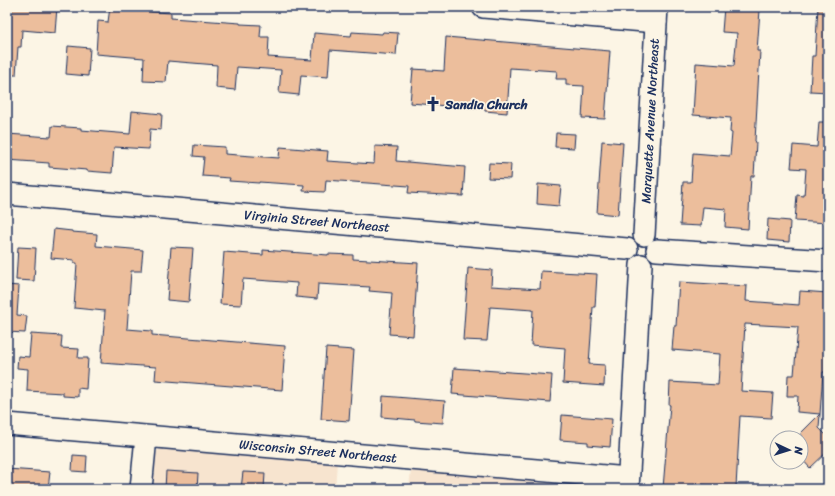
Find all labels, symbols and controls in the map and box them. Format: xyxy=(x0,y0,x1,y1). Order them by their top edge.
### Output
street label: Marquette Avenue Northeast xyxy=(634,38,666,204)
place label: Sandia Church xyxy=(444,93,528,116)
church icon: Sandia Church xyxy=(424,95,442,113)
street label: Virginia Street Northeast xyxy=(243,203,391,239)
north arrow xyxy=(769,430,809,470)
street label: Wisconsin Street Northeast xyxy=(238,433,398,469)
text: N xyxy=(789,445,808,456)

